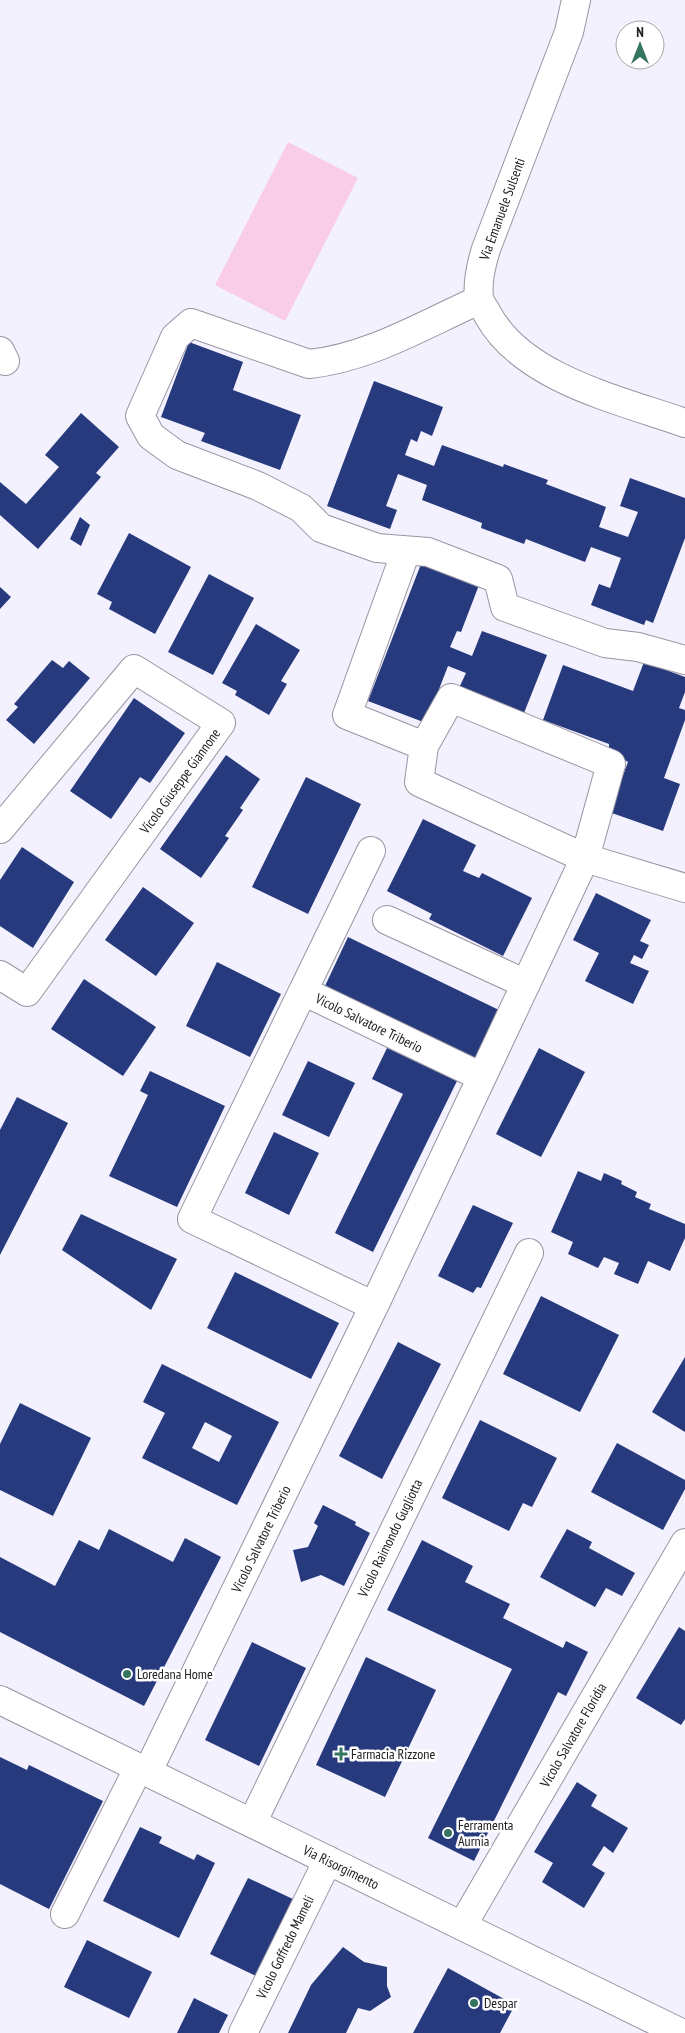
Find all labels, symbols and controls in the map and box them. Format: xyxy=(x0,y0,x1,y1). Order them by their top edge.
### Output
north arrow xyxy=(615,20,665,70)
text: N xyxy=(636,23,644,41)
street label: Via Emanuele Sulsenti xyxy=(475,155,529,264)
street label: Vicolo Giuseppe Giannone xyxy=(135,725,224,838)
street label: Vicolo Salvatore Triberio xyxy=(311,989,426,1057)
street label: Vicolo Raimondo Gugliotta xyxy=(353,1476,426,1601)
street label: Vicolo Salvatore Triberio xyxy=(227,1482,295,1597)
place label: Loredana Home xyxy=(137,1665,213,1683)
marker: Loredana Home xyxy=(121,1668,133,1680)
street label: Vicolo Salvatore Floridia xyxy=(535,1680,610,1791)
place label: Farmacia Rizzone xyxy=(351,1745,435,1763)
marker: Farmacia Rizzone xyxy=(335,1748,347,1760)
place label: Ferramenta Aurnia xyxy=(458,1816,513,1850)
marker: Ferramenta Aurnia xyxy=(442,1827,454,1839)
street label: Via Risorgimento xyxy=(299,1840,382,1893)
street label: Vicolo Goffredo Mameli xyxy=(252,1892,318,2003)
place label: Despar xyxy=(484,1994,518,2012)
marker: Despar xyxy=(468,1997,480,2009)

